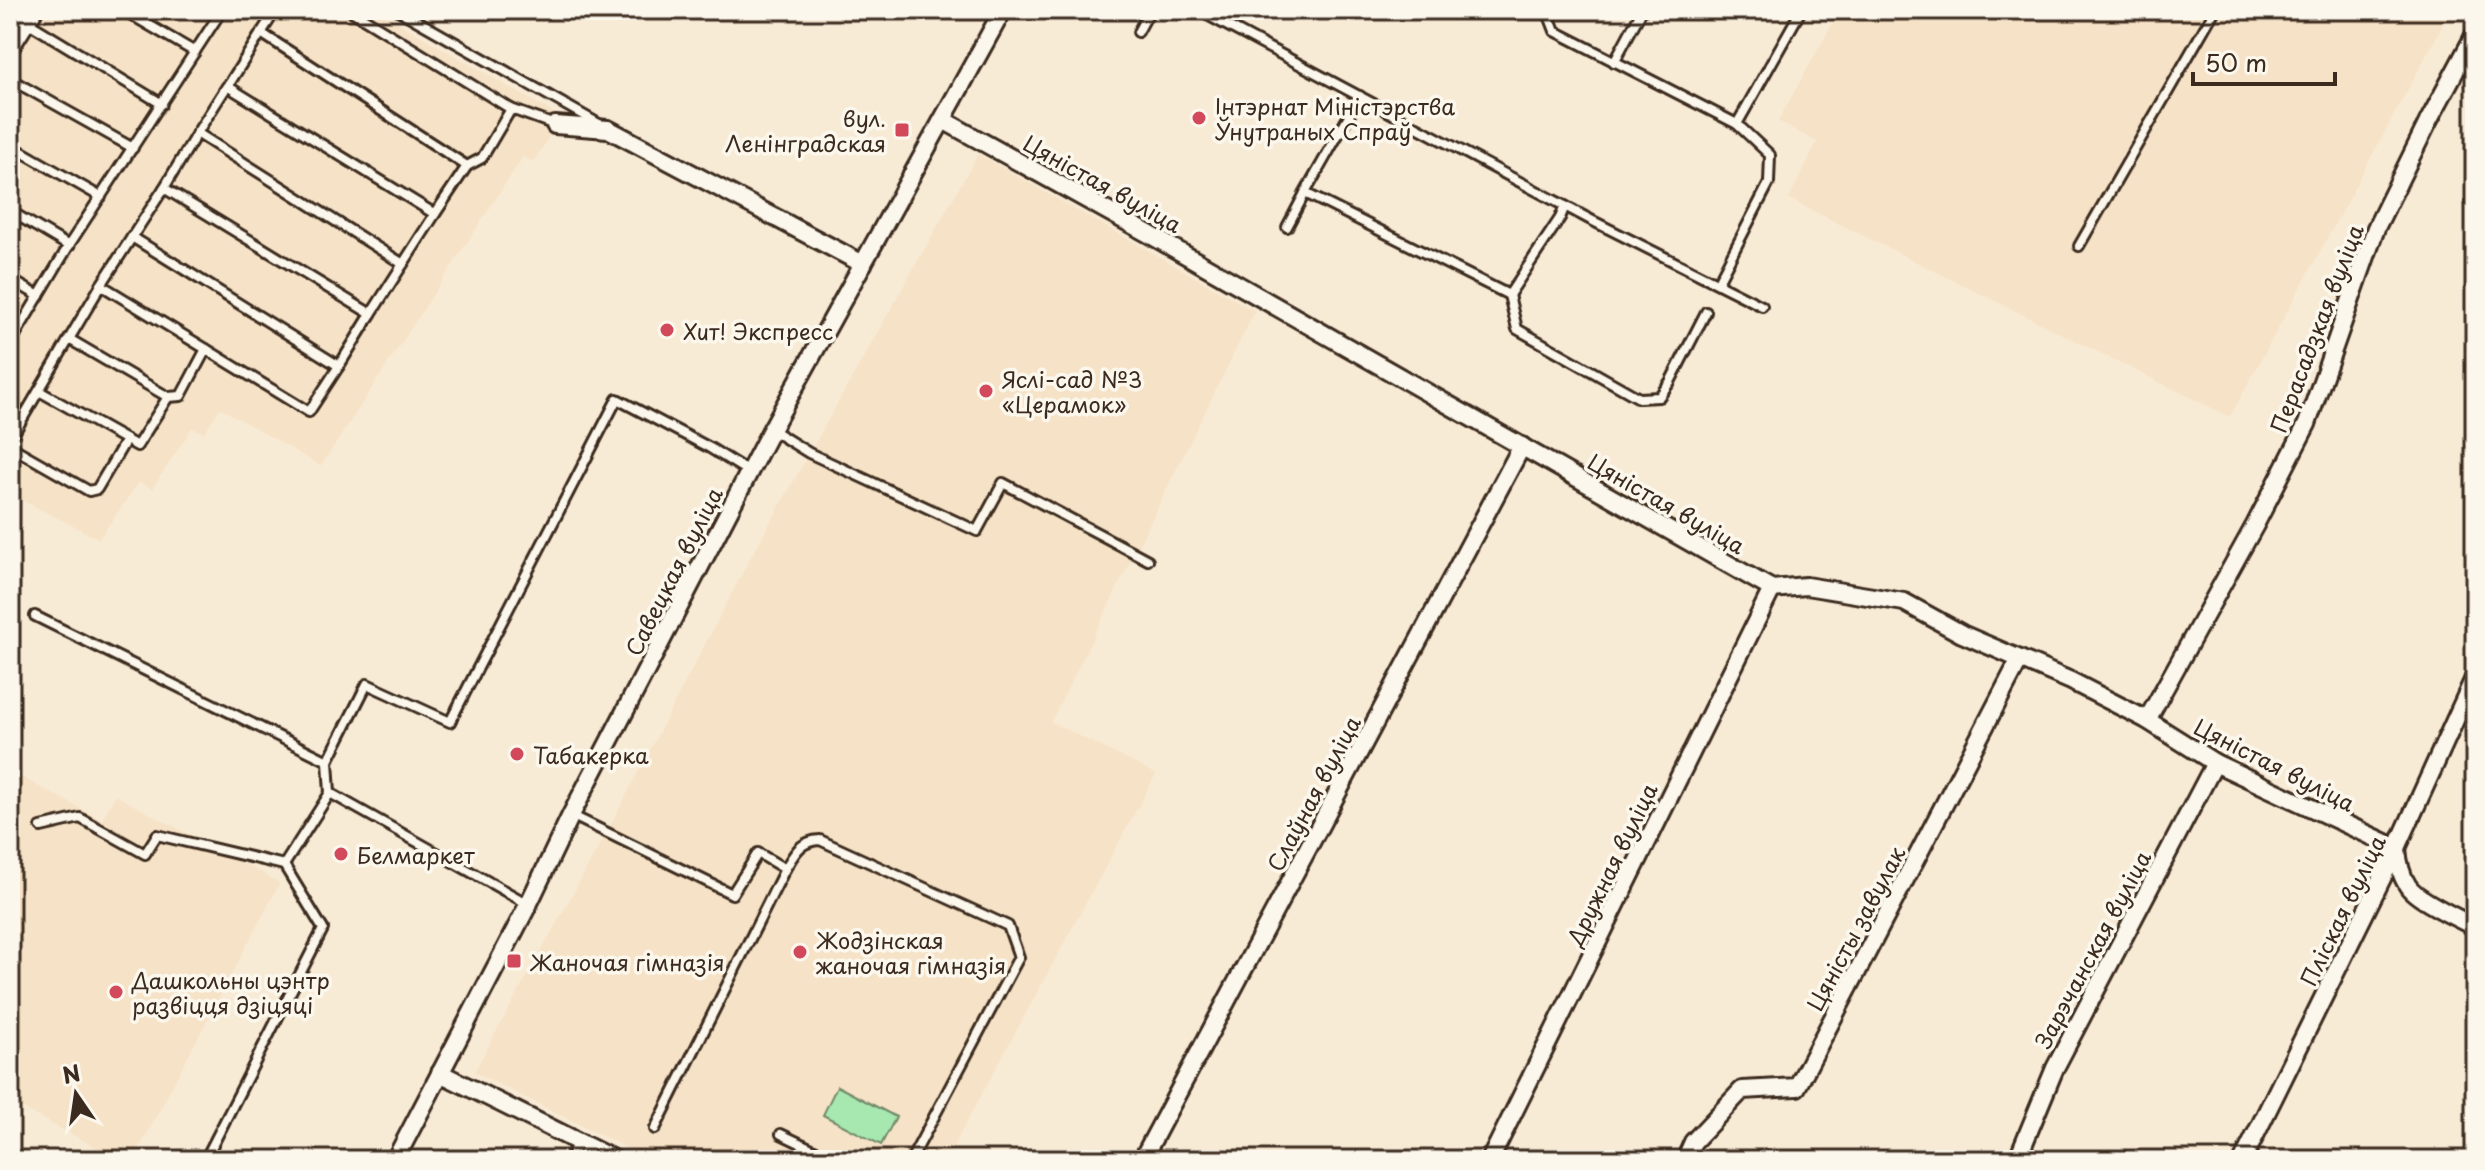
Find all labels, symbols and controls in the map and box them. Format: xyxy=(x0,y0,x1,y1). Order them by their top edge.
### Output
scale bar xyxy=(2193,36,2335,86)
text: 50 m xyxy=(2205,44,2267,80)
place label: Інтэрнат Міністэрства Ўнутраных Спраў xyxy=(1215,89,1455,147)
place label: вул. Ленінградская xyxy=(725,101,886,159)
marker: Інтэрнат Міністэрства Ўнутраных Спраў xyxy=(1190,109,1208,127)
marker: вул. Ленінградская xyxy=(893,121,911,139)
street label: Цяністая вуліца xyxy=(1018,126,1189,240)
street label: Перасадзкая вуліца xyxy=(2261,218,2371,437)
place label: Хит! Экспресс xyxy=(683,314,833,347)
marker: Хит! Экспресс xyxy=(658,321,676,339)
place label: Яслі-сад №3 «Церамок» xyxy=(1002,362,1142,420)
marker: Яслі-сад №3 «Церамок» xyxy=(977,382,995,400)
street label: Цяністая вуліца xyxy=(1582,445,1752,562)
street label: Савецкая вуліца xyxy=(616,480,730,661)
street label: Слаўная вуліца xyxy=(1258,709,1368,877)
street label: Цяністая вуліца xyxy=(2189,709,2362,819)
place label: Табакерка xyxy=(533,738,649,771)
marker: Табакерка xyxy=(508,745,526,763)
street label: Дружная вуліца xyxy=(1557,777,1665,952)
street label: Пліская вуліца xyxy=(2291,828,2393,991)
place label: Белмаркет xyxy=(357,838,475,871)
street label: Цяністы завулак xyxy=(1798,839,1913,1016)
street label: Зарэчанская вуліца xyxy=(2026,844,2158,1054)
marker: Белмаркет xyxy=(332,845,350,863)
place label: Жодзінская жаночая гімназія xyxy=(816,923,1006,981)
marker: Жодзінская жаночая гімназія xyxy=(791,943,809,961)
place label: Жаночая гімназія xyxy=(530,945,725,978)
marker: Жаночая гімназія xyxy=(505,952,523,970)
place label: Дашкольны цэнтр развіцця дзіцяці xyxy=(131,963,330,1021)
marker: Дашкольны цэнтр развіцця дзіцяці xyxy=(107,983,125,1001)
north arrow xyxy=(36,1054,116,1134)
text: N xyxy=(59,1055,83,1091)

